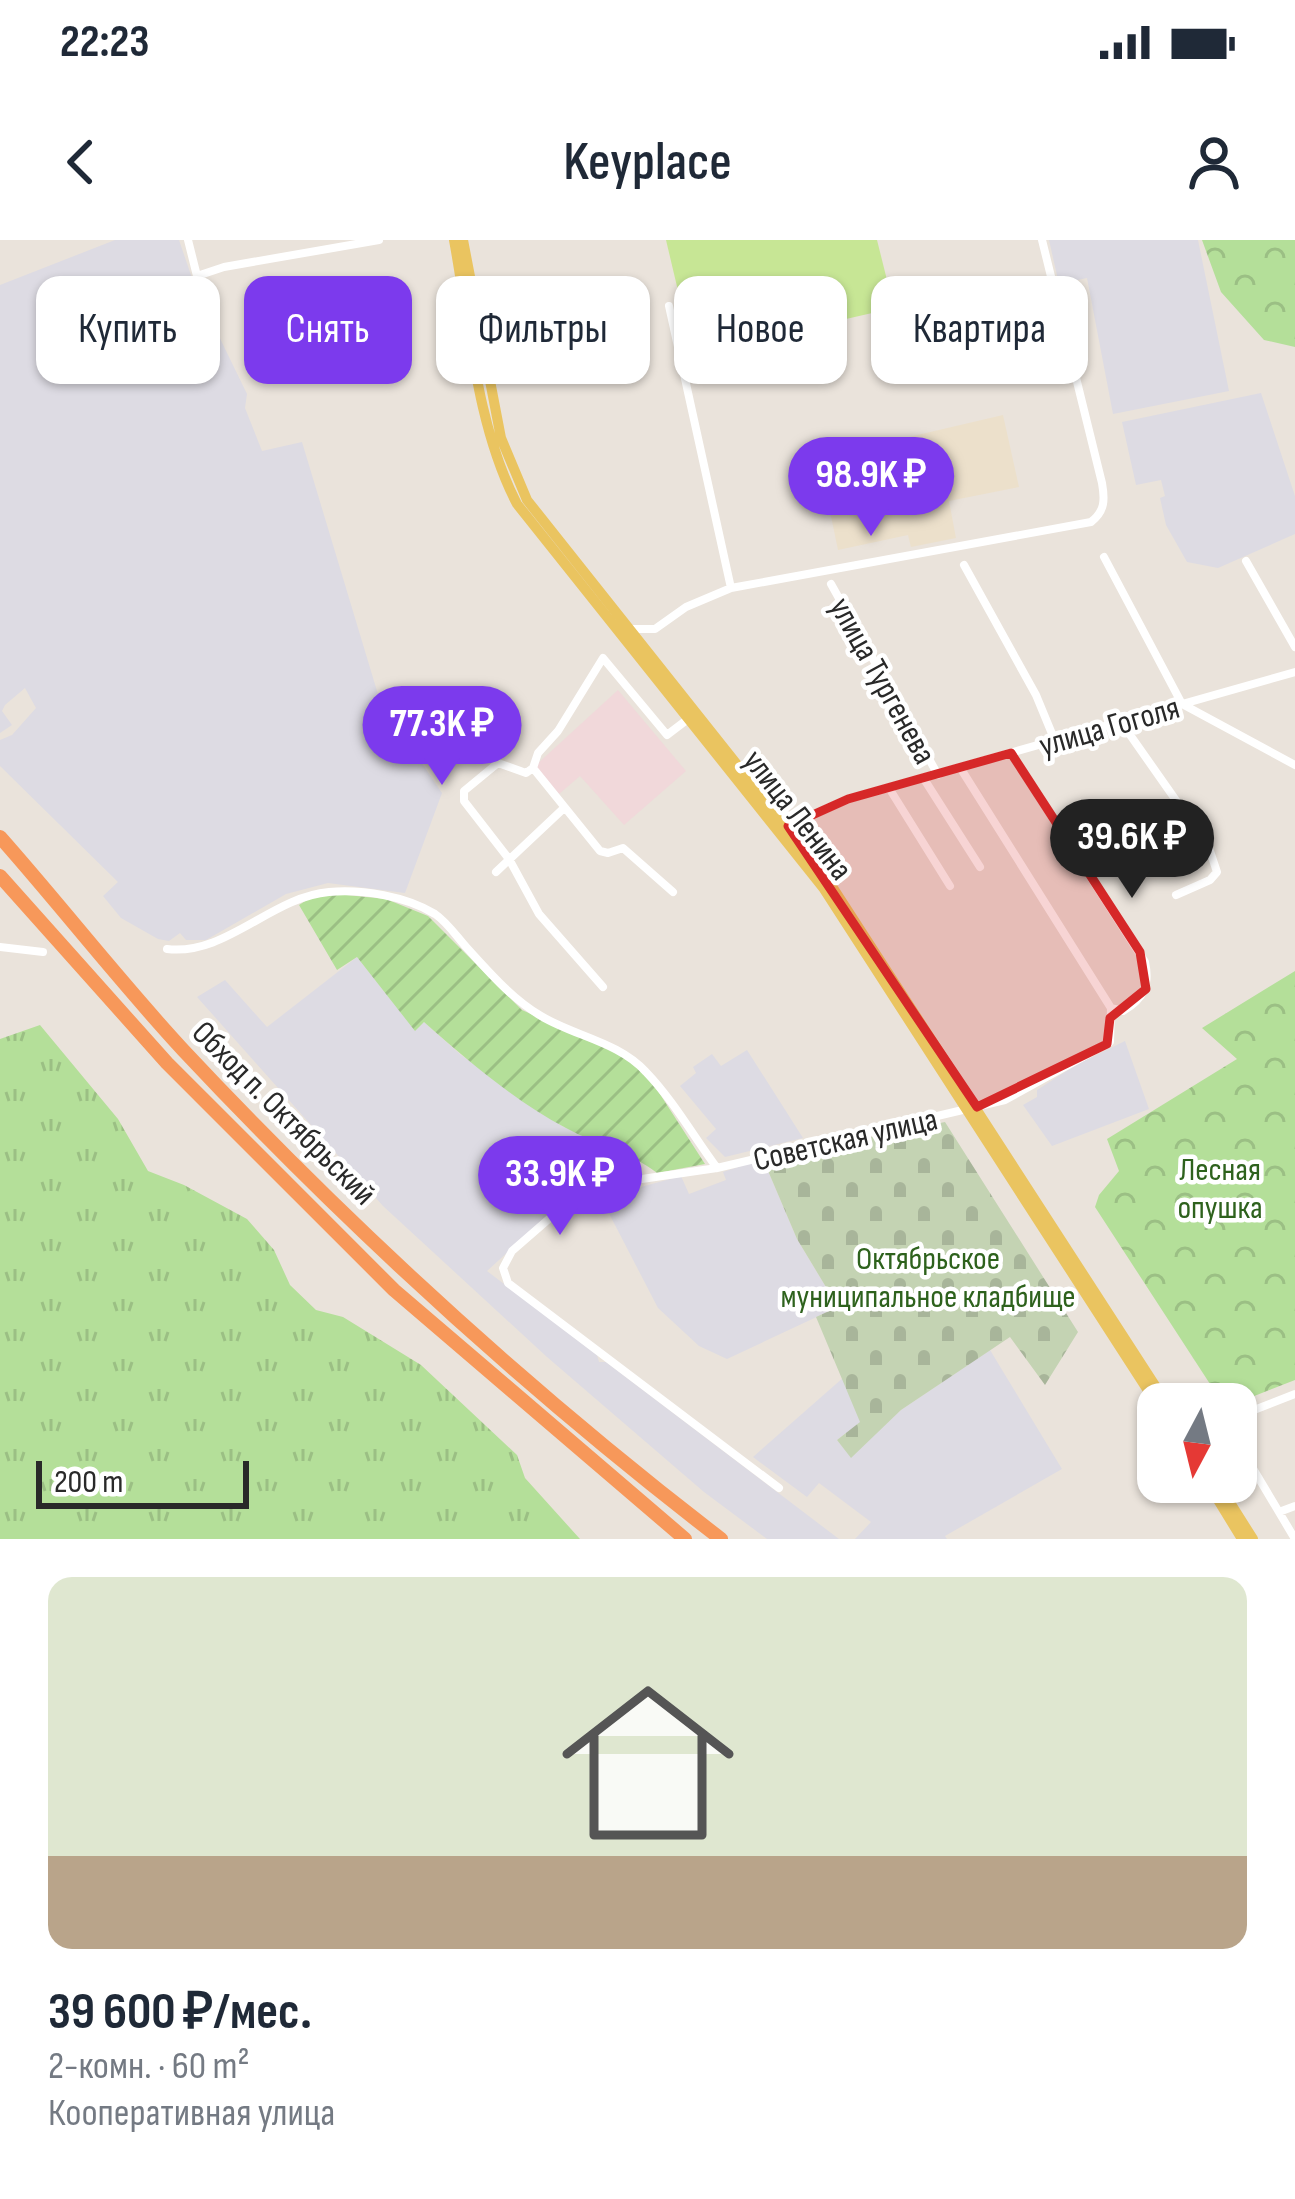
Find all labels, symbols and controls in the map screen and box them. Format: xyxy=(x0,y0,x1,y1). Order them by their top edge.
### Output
text: 22:23 xyxy=(60,15,149,70)
icon: back xyxy=(48,129,114,195)
icon: person xyxy=(1181,129,1247,195)
text: Keyplace xyxy=(563,130,732,195)
chip: Купить xyxy=(36,276,220,384)
chip: Снять xyxy=(244,276,412,384)
chip: Фильтры xyxy=(436,276,650,384)
chip: Новое xyxy=(674,276,847,384)
chip: Квартира xyxy=(871,276,1088,384)
pin: 98.9K ₽ xyxy=(760,437,982,539)
text: 98.9K ₽ xyxy=(815,452,927,499)
street label: улица Тургенева xyxy=(820,591,944,771)
pin: 77.3K ₽ xyxy=(331,686,553,788)
street label: улица Гоголя xyxy=(1035,688,1184,766)
text: 77.3K ₽ xyxy=(390,701,494,748)
street label: улица Ленина xyxy=(734,742,861,888)
pin: 39.6K ₽ xyxy=(1021,799,1243,901)
text: 39.6K ₽ xyxy=(1077,814,1187,861)
street label: Обход п. Октябрьский xyxy=(183,1013,384,1214)
street label: Советская улица xyxy=(749,1099,941,1181)
pin: 33.9K ₽ xyxy=(449,1136,671,1238)
park label: Лесная опушка xyxy=(1177,1150,1263,1228)
text: 33.9K ₽ xyxy=(505,1151,615,1198)
park label: Октябрьское муниципальное кладбище xyxy=(780,1239,1076,1317)
north arrow xyxy=(1137,1383,1257,1503)
map controls xyxy=(1137,1383,1257,1503)
scale bar xyxy=(36,1455,249,1508)
text: 200 m xyxy=(54,1462,123,1502)
icon: home xyxy=(540,1655,756,1871)
text: 39 600 ₽/мес. xyxy=(48,1982,312,2043)
text: 2-комн. · 60 m² xyxy=(48,2043,250,2090)
text: Кооперативная улица xyxy=(48,2090,335,2137)

